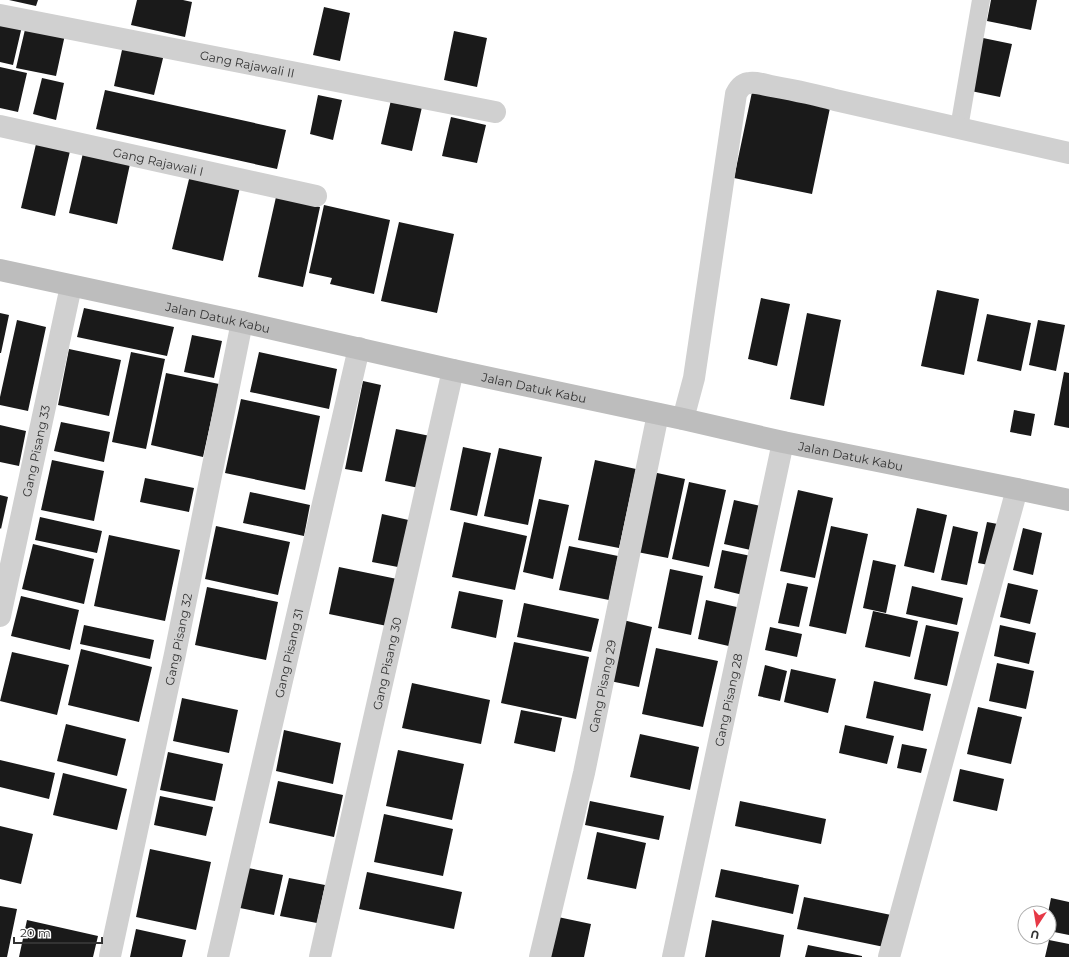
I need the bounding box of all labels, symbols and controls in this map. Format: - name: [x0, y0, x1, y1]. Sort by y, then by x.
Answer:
- street label: Gang Rajawali II: [199, 47, 296, 80]
- street label: Gang Rajawali I: [111, 144, 205, 178]
- street label: Jalan Datuk Kabu: [163, 298, 272, 336]
- street label: Jalan Datuk Kabu: [480, 369, 588, 406]
- street label: Gang Pisang 33: [18, 403, 53, 498]
- street label: Jalan Datuk Kabu: [796, 438, 905, 474]
- street label: Gang Pisang 32: [161, 592, 195, 687]
- street label: Gang Pisang 31: [271, 607, 306, 699]
- street label: Gang Pisang 30: [369, 615, 404, 711]
- street label: Gang Pisang 29: [585, 638, 619, 734]
- street label: Gang Pisang 28: [711, 652, 745, 748]
- north arrow: [1017, 905, 1057, 945]
- scale bar: [14, 919, 102, 945]
- text: 20 m: [20, 925, 51, 940]
- text: U: [1029, 927, 1041, 943]

